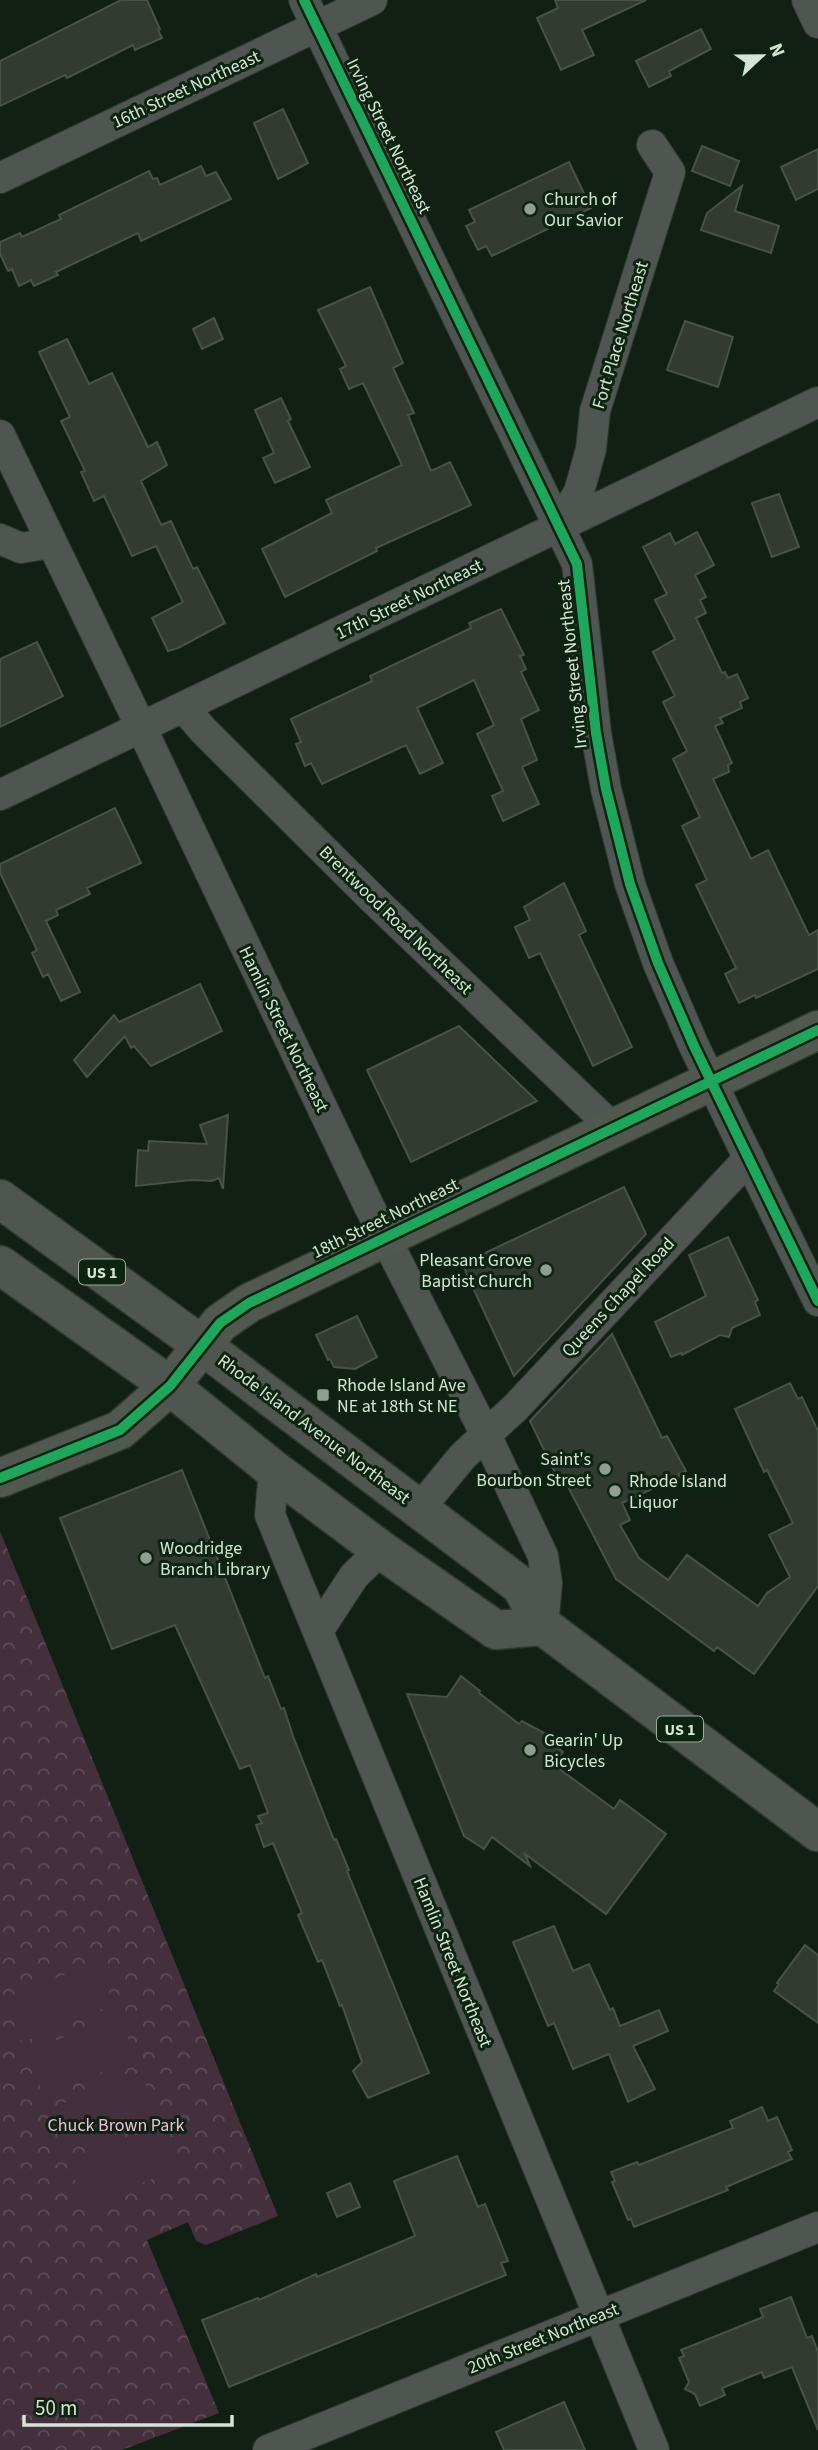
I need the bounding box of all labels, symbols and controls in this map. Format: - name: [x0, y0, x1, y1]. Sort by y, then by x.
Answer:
- north arrow: [727, 21, 797, 91]
- text: N: [761, 39, 791, 61]
- street label: 16th Street Northeast: [108, 44, 264, 135]
- street label: Irving Street Northeast: [340, 54, 437, 218]
- place label: Church of Our Savior: [544, 187, 624, 233]
- marker: Church of Our Savior: [522, 201, 538, 217]
- street label: Fort Place Northeast: [586, 258, 655, 412]
- street label: 17th Street Northeast: [332, 553, 487, 646]
- street label: Irving Street Northeast: [551, 578, 594, 750]
- street label: Brentwood Road Northeast: [314, 840, 478, 1000]
- street label: Hamlin Street Northeast: [233, 942, 335, 1116]
- street label: 18th Street Northeast: [308, 1172, 463, 1265]
- street label: Queens Chapel Road: [556, 1232, 681, 1363]
- place label: Pleasant Grove Baptist Church: [419, 1248, 532, 1294]
- road number: US 1: [79, 1260, 125, 1284]
- marker: Pleasant Grove Baptist Church: [538, 1262, 554, 1278]
- street label: Rhode Island Avenue Northeast: [212, 1349, 415, 1510]
- place label: Rhode Island Ave NE at 18th St NE: [337, 1373, 466, 1419]
- marker: Rhode Island Ave NE at 18th St NE: [315, 1387, 331, 1403]
- place label: Saint's Bourbon Street: [476, 1447, 591, 1493]
- marker: Saint's Bourbon Street: [597, 1461, 613, 1477]
- place label: Rhode Island Liquor: [629, 1469, 727, 1515]
- marker: Rhode Island Liquor: [607, 1483, 623, 1499]
- place label: Woodridge Branch Library: [160, 1536, 271, 1582]
- marker: Woodridge Branch Library: [138, 1550, 154, 1566]
- road number: US 1: [657, 1716, 703, 1742]
- place label: Gearin' Up Bicycles: [544, 1728, 623, 1774]
- marker: Gearin' Up Bicycles: [522, 1742, 538, 1758]
- street label: Hamlin Street Northeast: [407, 1873, 498, 2051]
- park label: Chuck Brown Park: [48, 2113, 185, 2138]
- street label: 20th Street Northeast: [464, 2297, 622, 2380]
- scale bar: [24, 2384, 233, 2428]
- text: 50 m: [35, 2393, 77, 2423]

